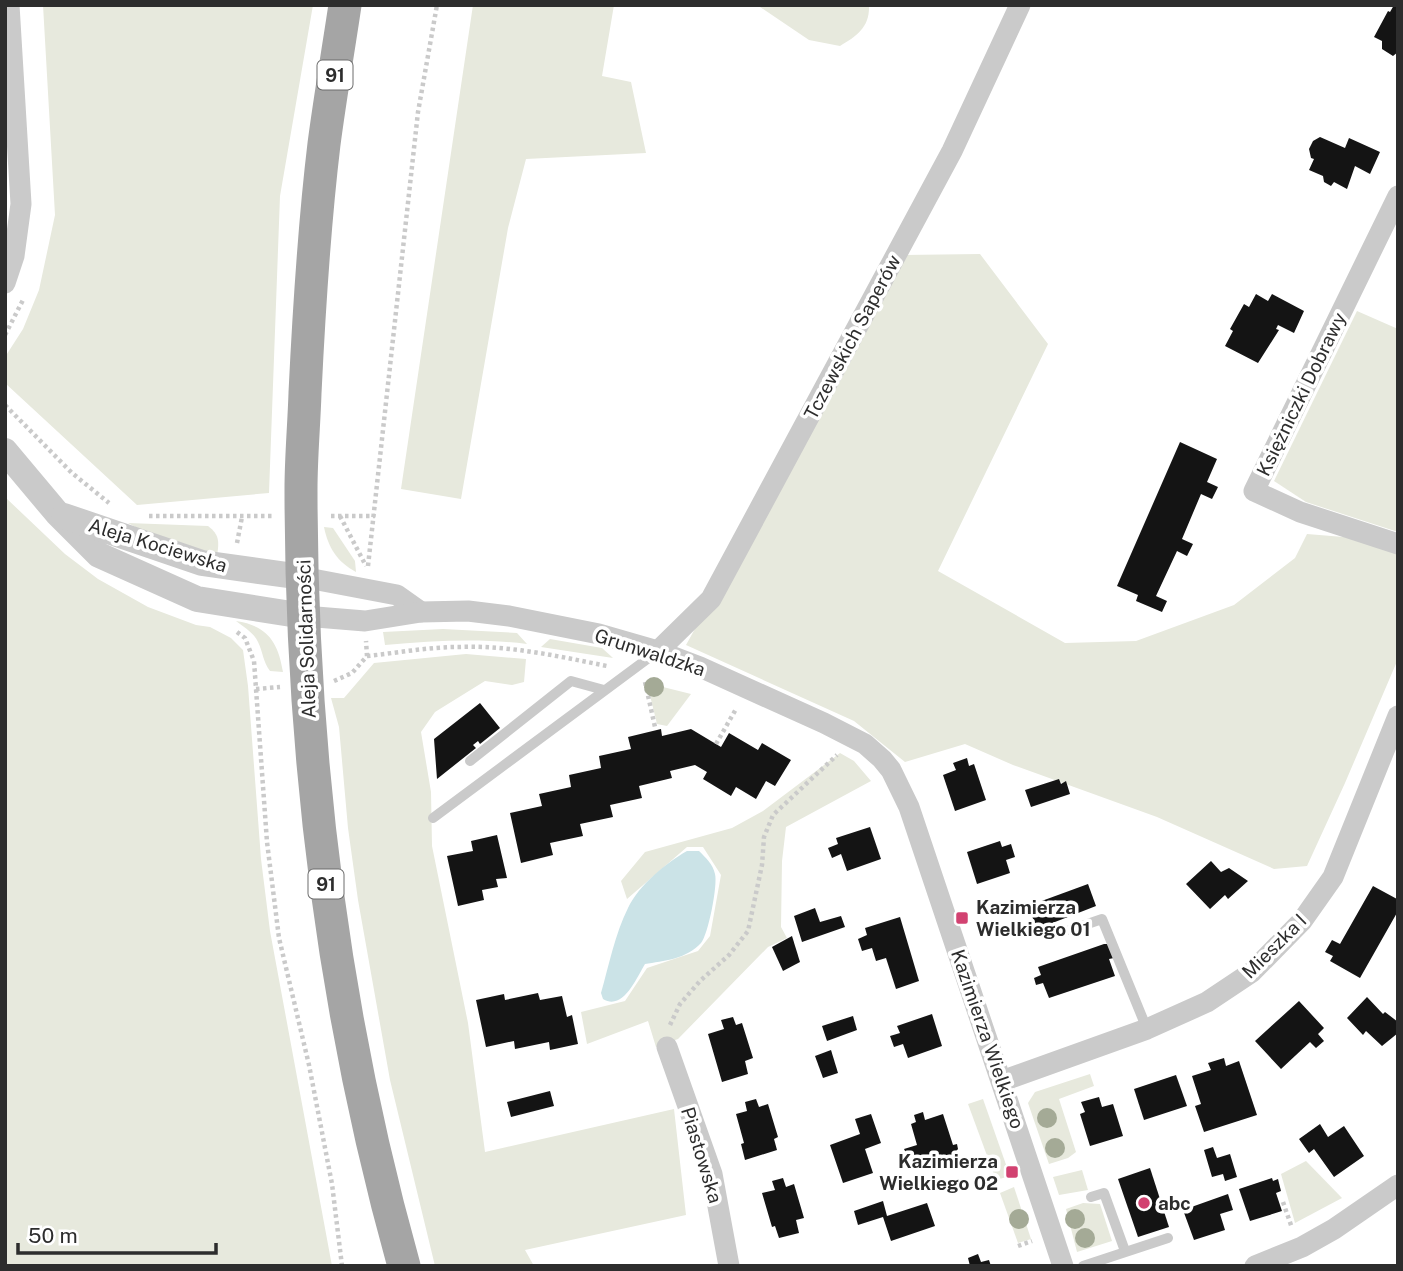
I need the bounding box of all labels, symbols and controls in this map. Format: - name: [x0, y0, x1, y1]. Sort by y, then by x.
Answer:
- road number: 91: [318, 60, 352, 90]
- street label: Tczewskich Saperów: [799, 251, 905, 423]
- street label: Księżniczki Dobrawy: [1252, 309, 1350, 479]
- street label: Aleja Kociewska: [86, 514, 230, 576]
- street label: Aleja Solidarności: [292, 559, 320, 719]
- street label: Grunwaldzka: [592, 624, 708, 680]
- road number: 91: [308, 870, 344, 898]
- place label: Kazimierza Wielkiego 01: [976, 896, 1091, 940]
- street label: Mieszka I: [1237, 909, 1311, 983]
- marker: Kazimierza Wielkiego 01: [954, 910, 970, 926]
- street label: Kazimierza Wielkiego: [947, 946, 1029, 1132]
- street label: Piastowska: [677, 1104, 727, 1206]
- place label: Kazimierza Wielkiego 02: [879, 1150, 998, 1194]
- marker: Kazimierza Wielkiego 02: [1004, 1164, 1020, 1180]
- place label: abc: [1158, 1192, 1191, 1214]
- marker: abc: [1136, 1195, 1152, 1211]
- scale bar: [18, 1212, 215, 1256]
- text: 50 m: [28, 1223, 78, 1248]

